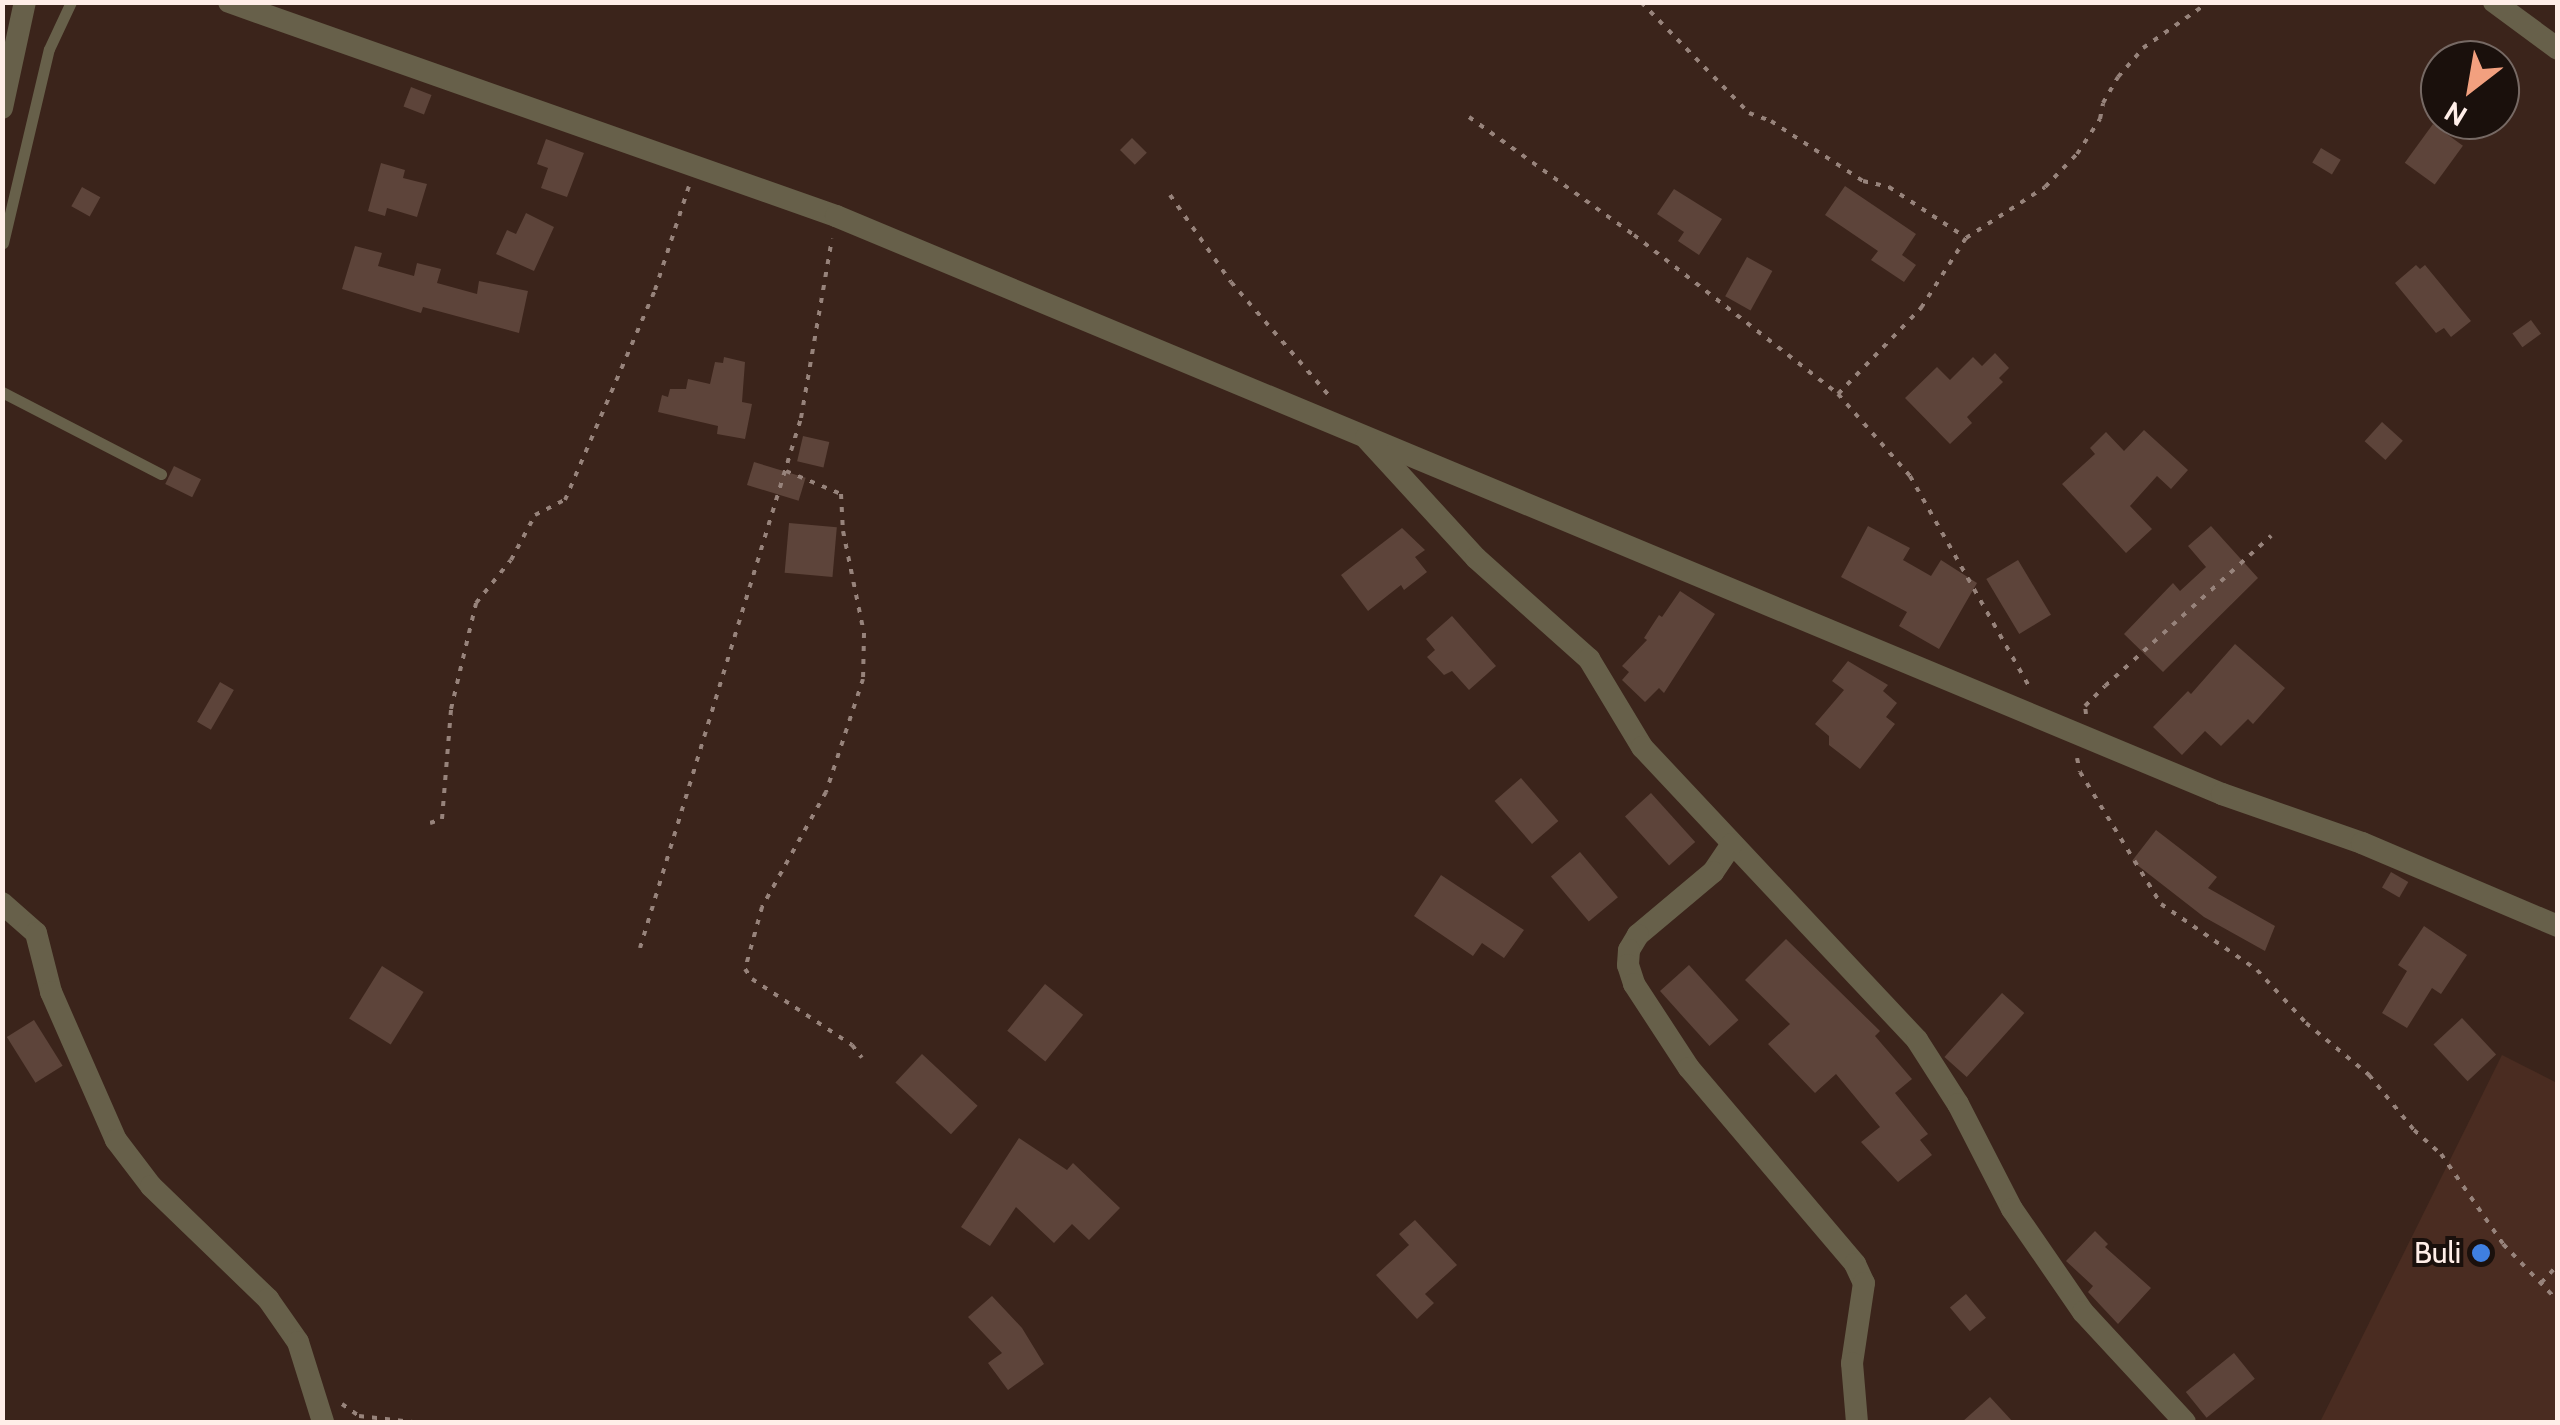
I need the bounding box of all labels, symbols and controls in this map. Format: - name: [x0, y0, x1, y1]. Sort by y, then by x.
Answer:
- north arrow: [2420, 40, 2520, 140]
- text: N: [2438, 94, 2473, 134]
- place label: Buli: [2414, 1235, 2461, 1271]
- marker: Buli: [2470, 1242, 2492, 1264]

